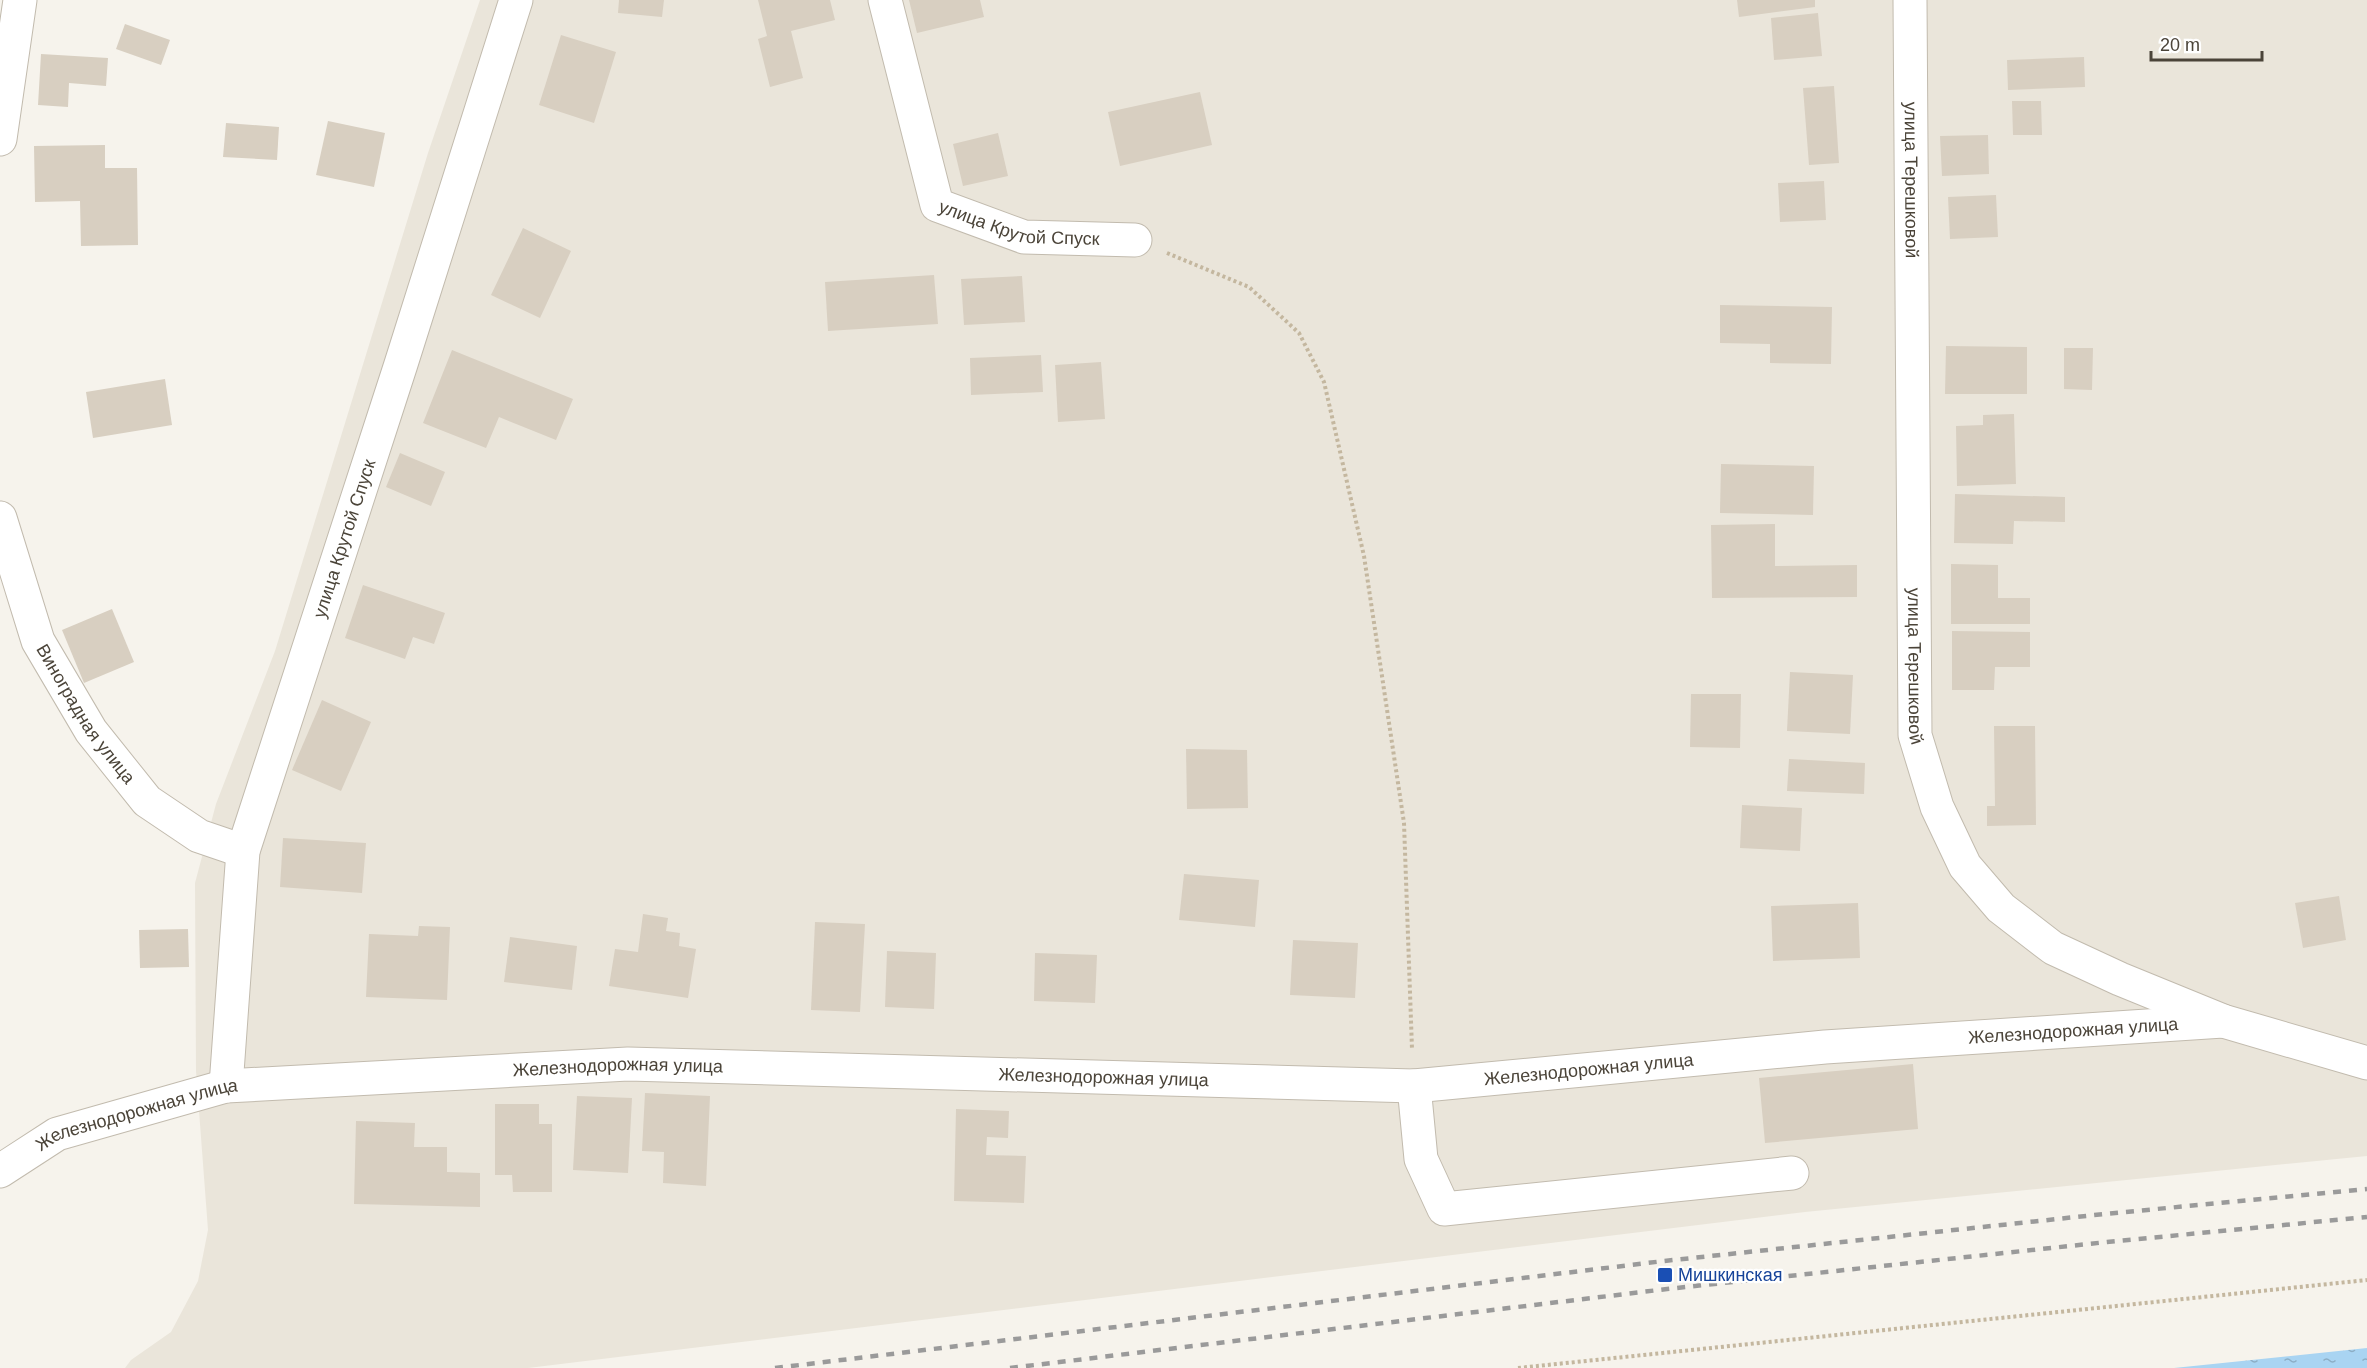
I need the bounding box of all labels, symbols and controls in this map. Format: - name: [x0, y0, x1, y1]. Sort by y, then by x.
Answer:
- scale bar: [2151, 24, 2262, 62]
- text: 20 m: [2160, 35, 2200, 55]
- street label: улица Терешковой: [1901, 102, 1922, 258]
- street label: улица Крутой Спуск: [936, 197, 1100, 249]
- street label: улица Крутой Спуск: [309, 457, 379, 620]
- street label: улица Терешковой: [1904, 588, 1927, 747]
- street label: Виноградная улица: [32, 641, 140, 788]
- street label: Железнодорожная улица: [1967, 1014, 2180, 1048]
- street label: Железнодорожная улица: [1483, 1049, 1695, 1089]
- street label: Железнодорожная улица: [512, 1054, 724, 1080]
- street label: Железнодорожная улица: [998, 1064, 1210, 1090]
- street label: Железнодорожная улица: [32, 1075, 239, 1155]
- place label: Мишкинская: [1678, 1265, 1782, 1285]
- marker: Мишкинская: [1656, 1266, 1674, 1284]

